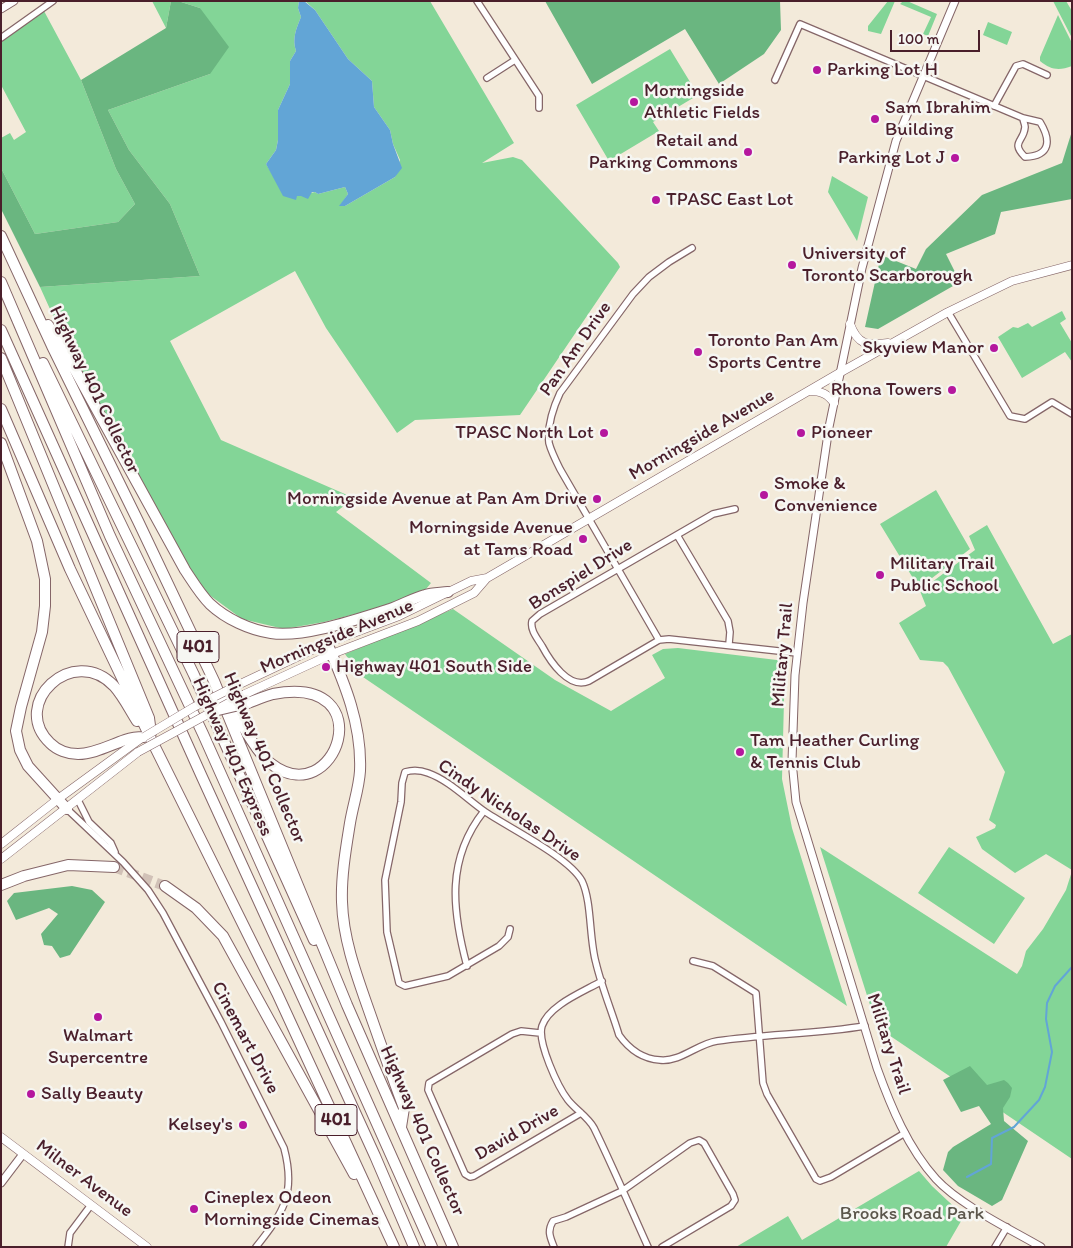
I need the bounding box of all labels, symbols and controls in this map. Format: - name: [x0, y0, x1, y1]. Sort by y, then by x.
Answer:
- scale bar: [893, 20, 983, 52]
- text: 100 m: [898, 30, 939, 48]
- place label: Parking Lot H: [827, 59, 938, 81]
- marker: Parking Lot H: [811, 64, 823, 76]
- place label: Morningside Athletic Fields: [644, 80, 760, 124]
- marker: Morningside Athletic Fields: [628, 96, 640, 108]
- place label: Sam Ibrahim Building: [885, 97, 991, 141]
- marker: Sam Ibrahim Building: [869, 113, 881, 125]
- place label: Retail and Parking Commons: [589, 130, 738, 174]
- marker: Retail and Parking Commons: [742, 146, 754, 158]
- place label: Parking Lot J: [838, 147, 945, 169]
- marker: Parking Lot J: [949, 152, 961, 164]
- place label: TPASC East Lot: [666, 189, 793, 211]
- marker: TPASC East Lot: [650, 194, 662, 206]
- place label: University of Toronto Scarborough: [802, 243, 973, 287]
- marker: University of Toronto Scarborough: [786, 259, 798, 271]
- street label: Pan Am Drive: [535, 297, 617, 401]
- street label: Highway 401 Collector: [43, 302, 145, 478]
- place label: Toronto Pan Am Sports Centre: [708, 330, 838, 374]
- place label: Skyview Manor: [862, 337, 984, 359]
- marker: Skyview Manor: [988, 342, 1000, 354]
- marker: Toronto Pan Am Sports Centre: [692, 346, 704, 358]
- place label: Rhona Towers: [831, 379, 942, 401]
- street label: Morningside Avenue: [625, 384, 779, 486]
- marker: Rhona Towers: [946, 384, 958, 396]
- place label: TPASC North Lot: [455, 422, 594, 444]
- place label: Pioneer: [811, 422, 872, 444]
- marker: TPASC North Lot: [598, 427, 610, 439]
- marker: Pioneer: [795, 427, 807, 439]
- place label: Smoke & Convenience: [774, 473, 878, 517]
- place label: Morningside Avenue at Pan Am Drive: [287, 488, 587, 510]
- marker: Smoke & Convenience: [758, 489, 770, 501]
- marker: Morningside Avenue at Pan Am Drive: [591, 493, 603, 505]
- place label: Morningside Avenue at Tams Road: [409, 517, 573, 561]
- marker: Morningside Avenue at Tams Road: [577, 533, 589, 545]
- street label: Bonspiel Drive: [525, 534, 637, 616]
- place label: Military Trail Public School: [890, 553, 999, 597]
- marker: Military Trail Public School: [874, 569, 886, 581]
- street label: Morningside Avenue: [257, 594, 417, 680]
- street label: Military Trail: [767, 602, 799, 708]
- road number: 401: [177, 632, 219, 662]
- place label: Highway 401 South Side: [336, 656, 532, 678]
- marker: Highway 401 South Side: [320, 661, 332, 673]
- street label: Highway 401 Collector: [218, 669, 310, 847]
- street label: Highway 401 Express: [187, 674, 277, 840]
- place label: Tam Heather Curling & Tennis Club: [750, 730, 919, 774]
- marker: Tam Heather Curling & Tennis Club: [734, 746, 746, 758]
- street label: Cindy Nicholas Drive: [433, 755, 585, 867]
- street label: Cinemart Drive: [206, 978, 284, 1098]
- street label: Military Trail: [861, 991, 915, 1097]
- marker: Walmart Supercentre: [92, 1011, 104, 1023]
- place label: Walmart Supercentre: [48, 1025, 148, 1069]
- street label: Highway 401 Collector: [374, 1042, 470, 1220]
- place label: Sally Beauty: [41, 1083, 143, 1105]
- marker: Sally Beauty: [25, 1088, 37, 1100]
- street label: David Drive: [471, 1100, 563, 1166]
- road number: 401: [315, 1104, 357, 1136]
- place label: Kelsey's: [168, 1114, 233, 1136]
- marker: Kelsey's: [237, 1119, 249, 1131]
- street label: Milner Avenue: [31, 1135, 137, 1223]
- place label: Cineplex Odeon Morningside Cinemas: [204, 1187, 379, 1231]
- marker: Cineplex Odeon Morningside Cinemas: [188, 1203, 200, 1215]
- park label: Brooks Road Park: [840, 1203, 984, 1225]

